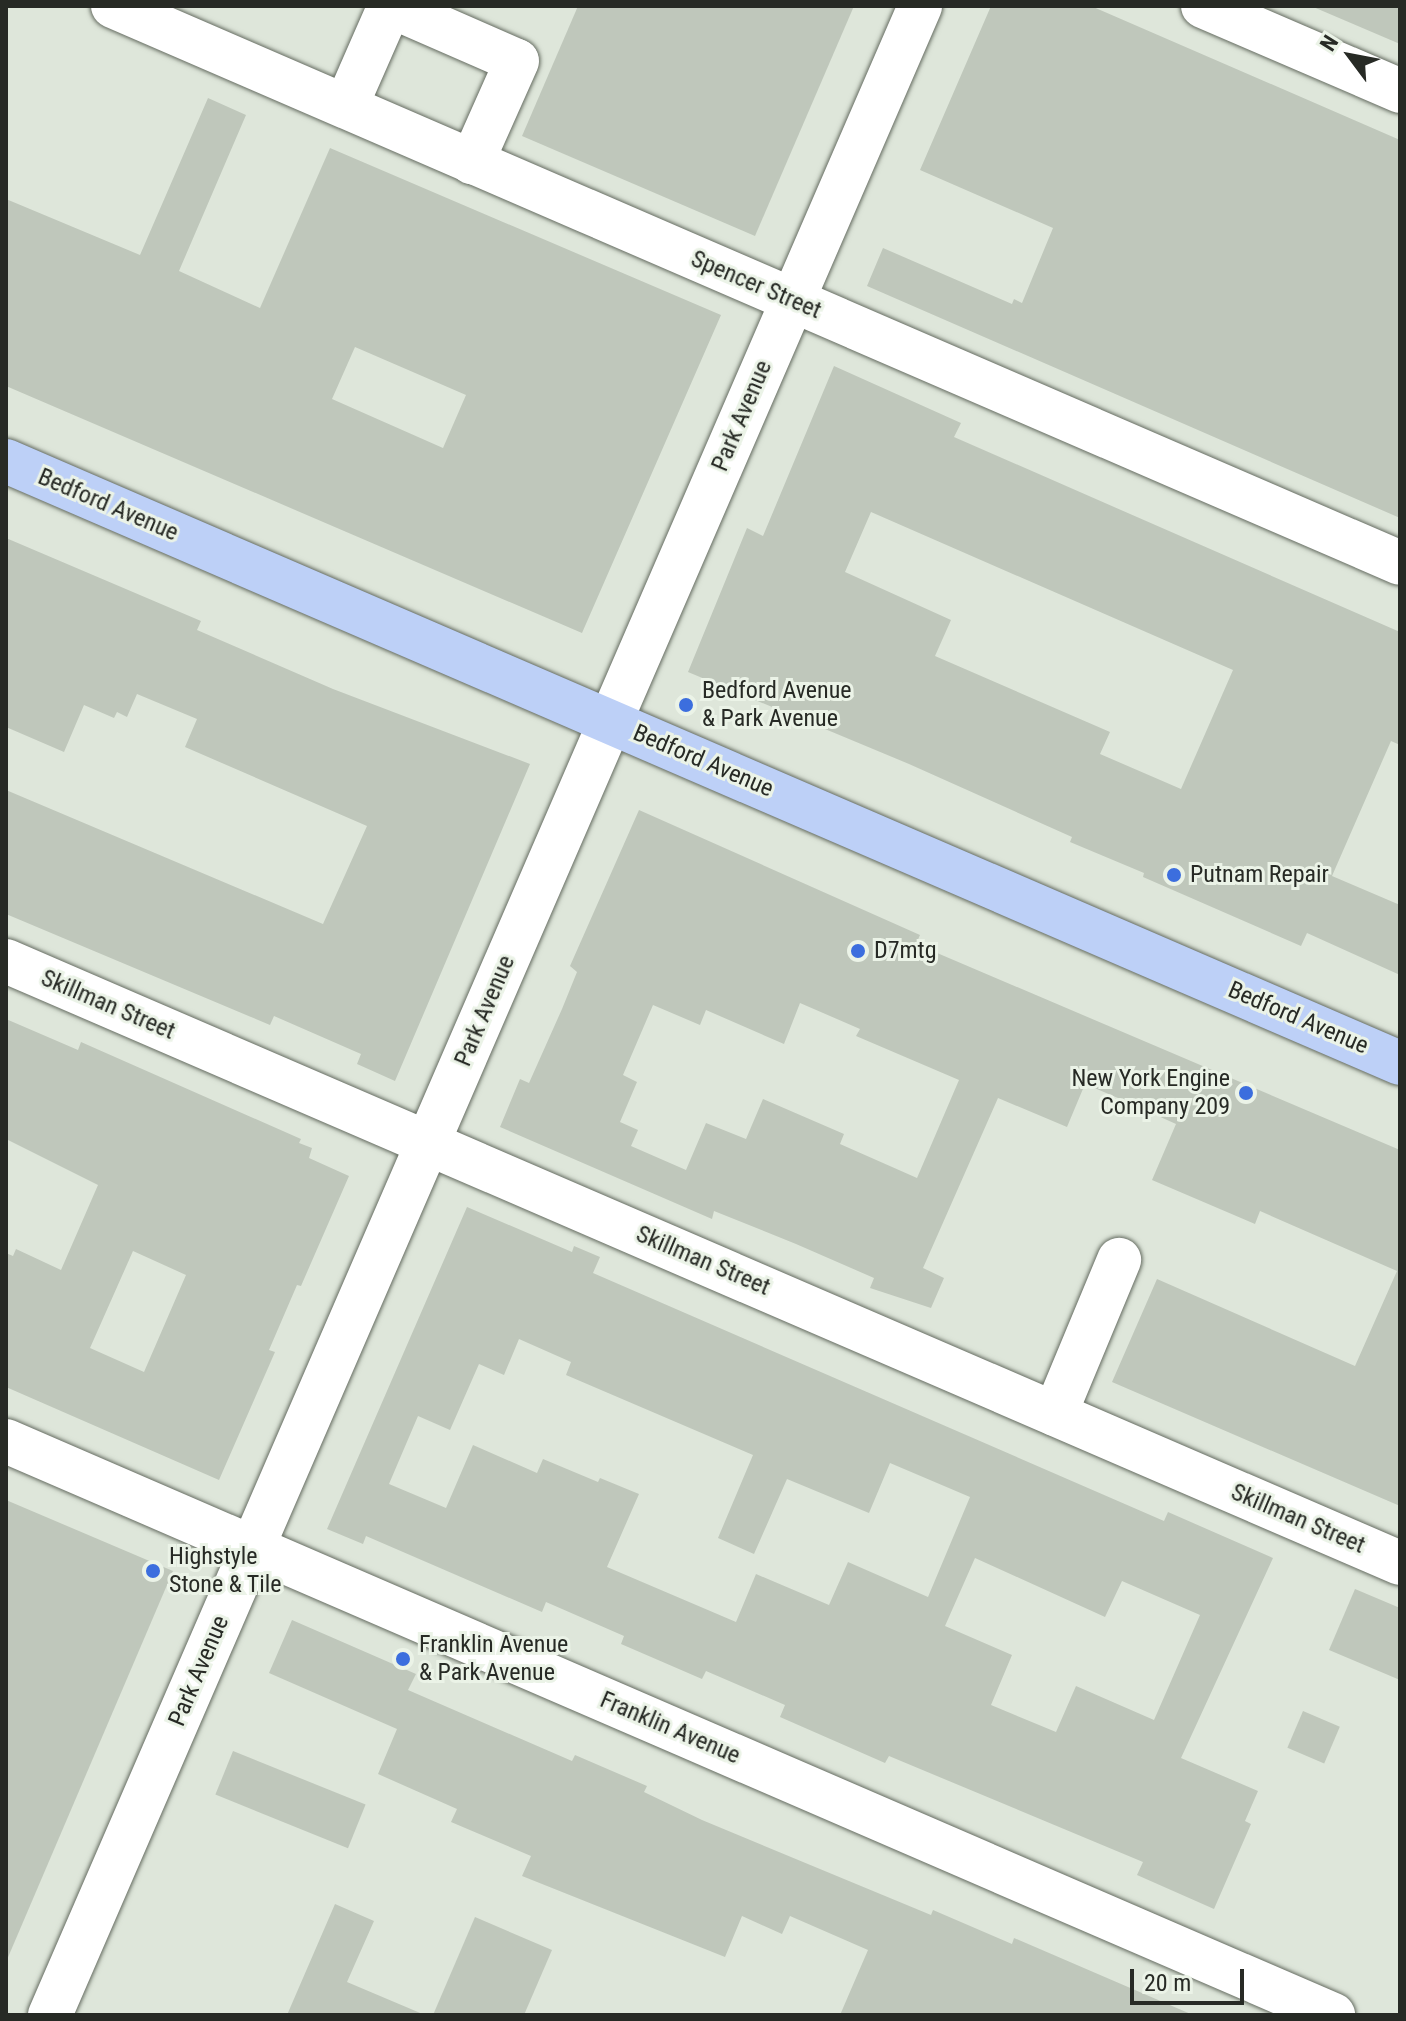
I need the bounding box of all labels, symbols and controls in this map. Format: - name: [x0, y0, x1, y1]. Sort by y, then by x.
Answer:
- north arrow: [1310, 16, 1390, 96]
- text: N: [1315, 31, 1343, 55]
- street label: Spencer Street: [687, 245, 825, 325]
- street label: Park Avenue: [706, 356, 778, 476]
- street label: Bedford Avenue: [34, 463, 182, 547]
- place label: Bedford Avenue & Park Avenue: [702, 677, 851, 733]
- marker: Bedford Avenue & Park Avenue: [677, 696, 695, 714]
- street label: Bedford Avenue: [629, 719, 777, 803]
- place label: Putnam Repair: [1190, 861, 1329, 889]
- marker: Putnam Repair: [1165, 866, 1183, 884]
- place label: D7mtg: [874, 937, 937, 965]
- marker: D7mtg: [849, 942, 867, 960]
- street label: Park Avenue: [449, 951, 521, 1071]
- street label: Skillman Street: [37, 964, 179, 1046]
- street label: Bedford Avenue: [1224, 976, 1372, 1060]
- place label: New York Engine Company 209: [1071, 1065, 1230, 1121]
- marker: New York Engine Company 209: [1237, 1084, 1255, 1102]
- street label: Skillman Street: [632, 1220, 774, 1302]
- street label: Skillman Street: [1227, 1478, 1369, 1560]
- place label: Highstyle Stone & Tile: [169, 1543, 282, 1599]
- marker: Highstyle Stone & Tile: [144, 1562, 162, 1580]
- street label: Park Avenue: [163, 1611, 235, 1731]
- place label: Franklin Avenue & Park Avenue: [419, 1631, 568, 1687]
- marker: Franklin Avenue & Park Avenue: [394, 1650, 412, 1668]
- street label: Franklin Avenue: [596, 1686, 744, 1770]
- scale bar: [1134, 1953, 1248, 2003]
- text: 20 m: [1144, 1969, 1191, 1997]

